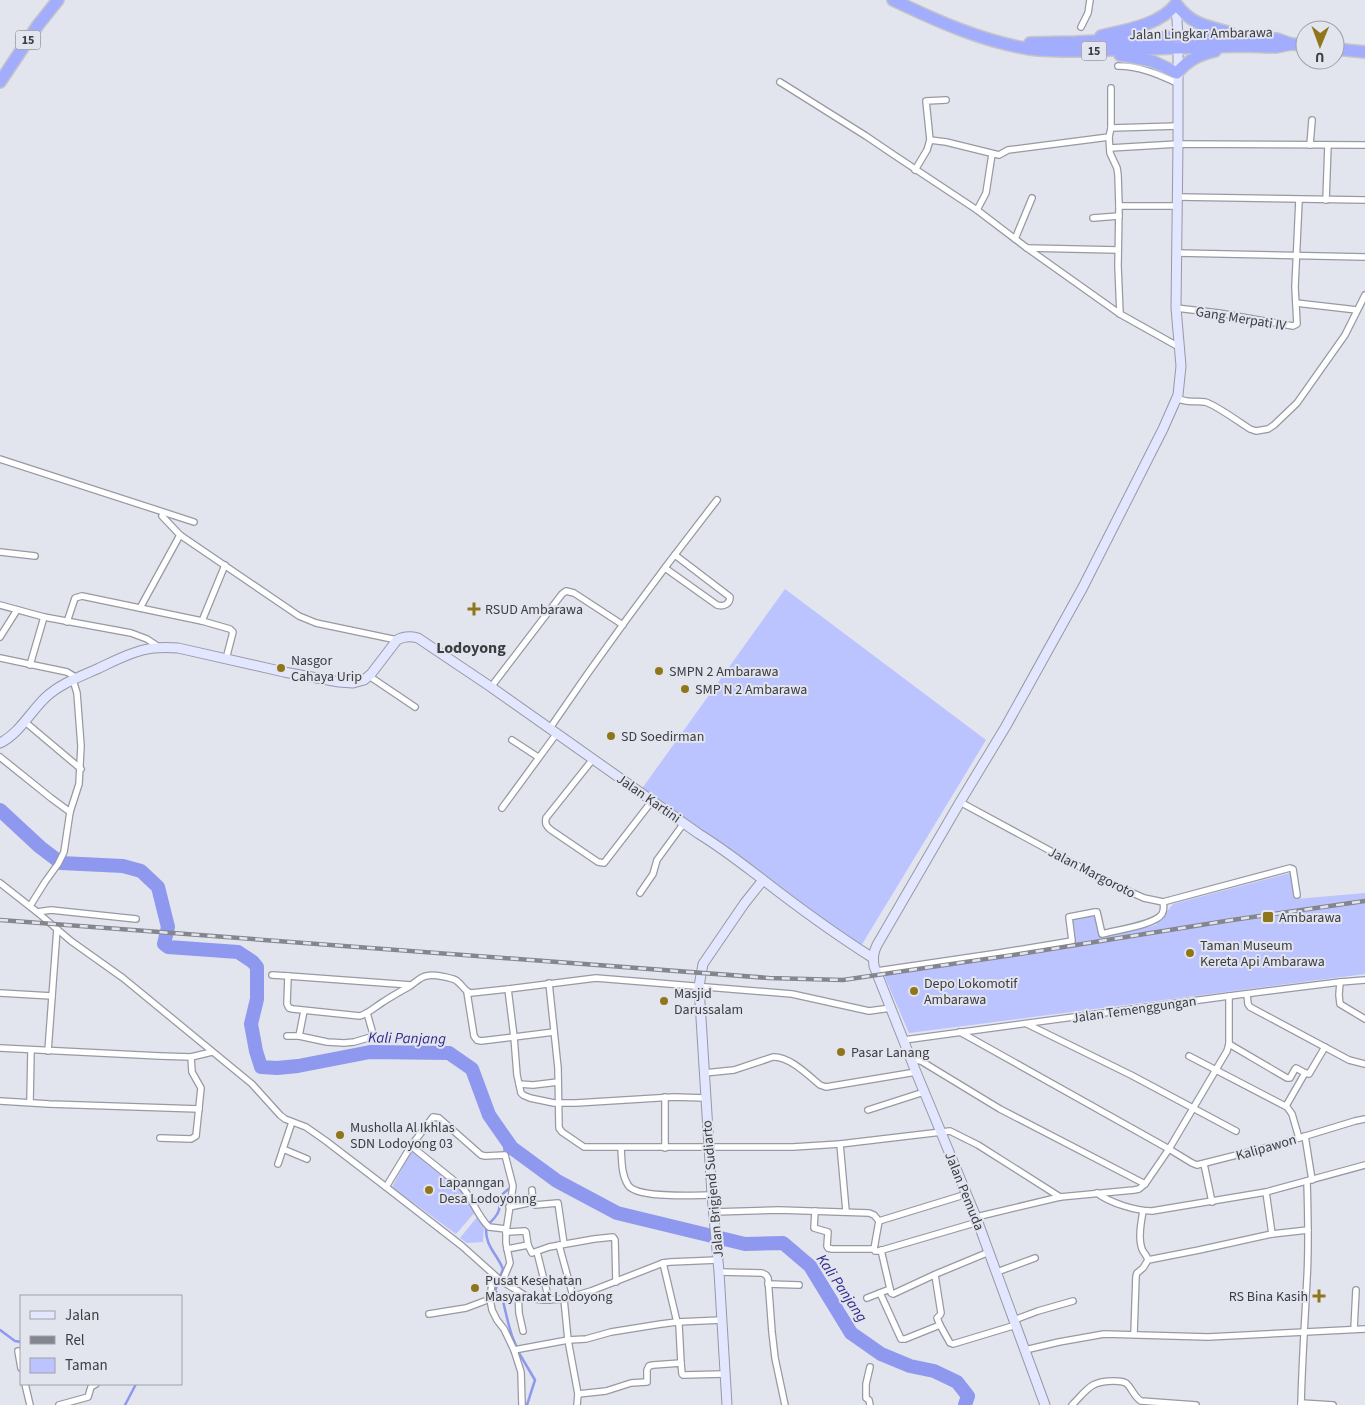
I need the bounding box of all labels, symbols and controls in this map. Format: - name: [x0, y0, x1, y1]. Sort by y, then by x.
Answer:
- north arrow: [1295, 20, 1345, 70]
- street label: Jalan Lingkar Ambarawa: [1129, 23, 1273, 45]
- road number: 15: [15, 30, 40, 50]
- road number: 15: [1082, 41, 1106, 60]
- text: U: [1315, 47, 1325, 67]
- street label: Gang Merpati IV: [1194, 302, 1288, 336]
- place label: RSUD Ambarawa: [485, 600, 583, 620]
- marker: RSUD Ambarawa: [467, 602, 481, 616]
- district label: Lodoyong: [436, 637, 506, 659]
- place label: Nasgor Cahaya Urip: [291, 651, 362, 687]
- marker: Nasgor Cahaya Urip: [275, 662, 287, 674]
- place label: SMPN 2 Ambarawa: [669, 662, 779, 682]
- marker: SMPN 2 Ambarawa: [653, 665, 665, 677]
- place label: SMP N 2 Ambarawa: [695, 680, 807, 700]
- marker: SMP N 2 Ambarawa: [679, 683, 691, 695]
- place label: SD Soedirman: [621, 727, 704, 747]
- marker: SD Soedirman: [605, 730, 617, 742]
- street label: Jalan Kartini: [612, 769, 685, 828]
- street label: Jalan Margoroto: [1044, 842, 1139, 903]
- place label: Ambarawa: [1279, 908, 1341, 928]
- marker: Ambarawa: [1261, 910, 1275, 924]
- place label: Taman Museum Kereta Api Ambarawa: [1200, 936, 1325, 972]
- marker: Taman Museum Kereta Api Ambarawa: [1184, 947, 1196, 959]
- place label: Depo Lokomotif Ambarawa: [924, 974, 1018, 1010]
- place label: Masjid Darussalam: [674, 984, 743, 1020]
- marker: Depo Lokomotif Ambarawa: [908, 985, 920, 997]
- street label: Jalan Temenggungan: [1071, 991, 1198, 1029]
- marker: Masjid Darussalam: [658, 995, 670, 1007]
- water label: Kali Panjang: [368, 1027, 446, 1050]
- place label: Pasar Lanang: [851, 1043, 929, 1063]
- marker: Pasar Lanang: [835, 1046, 847, 1058]
- place label: Musholla Al Ikhlas SDN Lodoyong 03: [350, 1118, 455, 1154]
- street label: Jalan Brigjend Sudiarto: [697, 1119, 729, 1258]
- marker: Musholla Al Ikhlas SDN Lodoyong 03: [334, 1129, 346, 1141]
- street label: Kalipawon: [1234, 1130, 1299, 1166]
- street label: Jalan Pemuda: [939, 1149, 989, 1234]
- place label: Lapanngan Desa Lodoyonng: [439, 1173, 536, 1209]
- marker: Lapanngan Desa Lodoyonng: [423, 1184, 435, 1196]
- water label: Kali Panjang: [811, 1250, 872, 1326]
- place label: Pusat Kesehatan Masyarakat Lodoyong: [485, 1271, 613, 1307]
- marker: Pusat Kesehatan Masyarakat Lodoyong: [469, 1282, 481, 1294]
- place label: RS Bina Kasih: [1229, 1287, 1308, 1307]
- marker: RS Bina Kasih: [1312, 1289, 1326, 1303]
- legend: [20, 1295, 182, 1385]
- text: Jalan: [65, 1305, 99, 1326]
- text: Rel: [65, 1330, 85, 1351]
- text: Taman: [65, 1355, 108, 1376]

